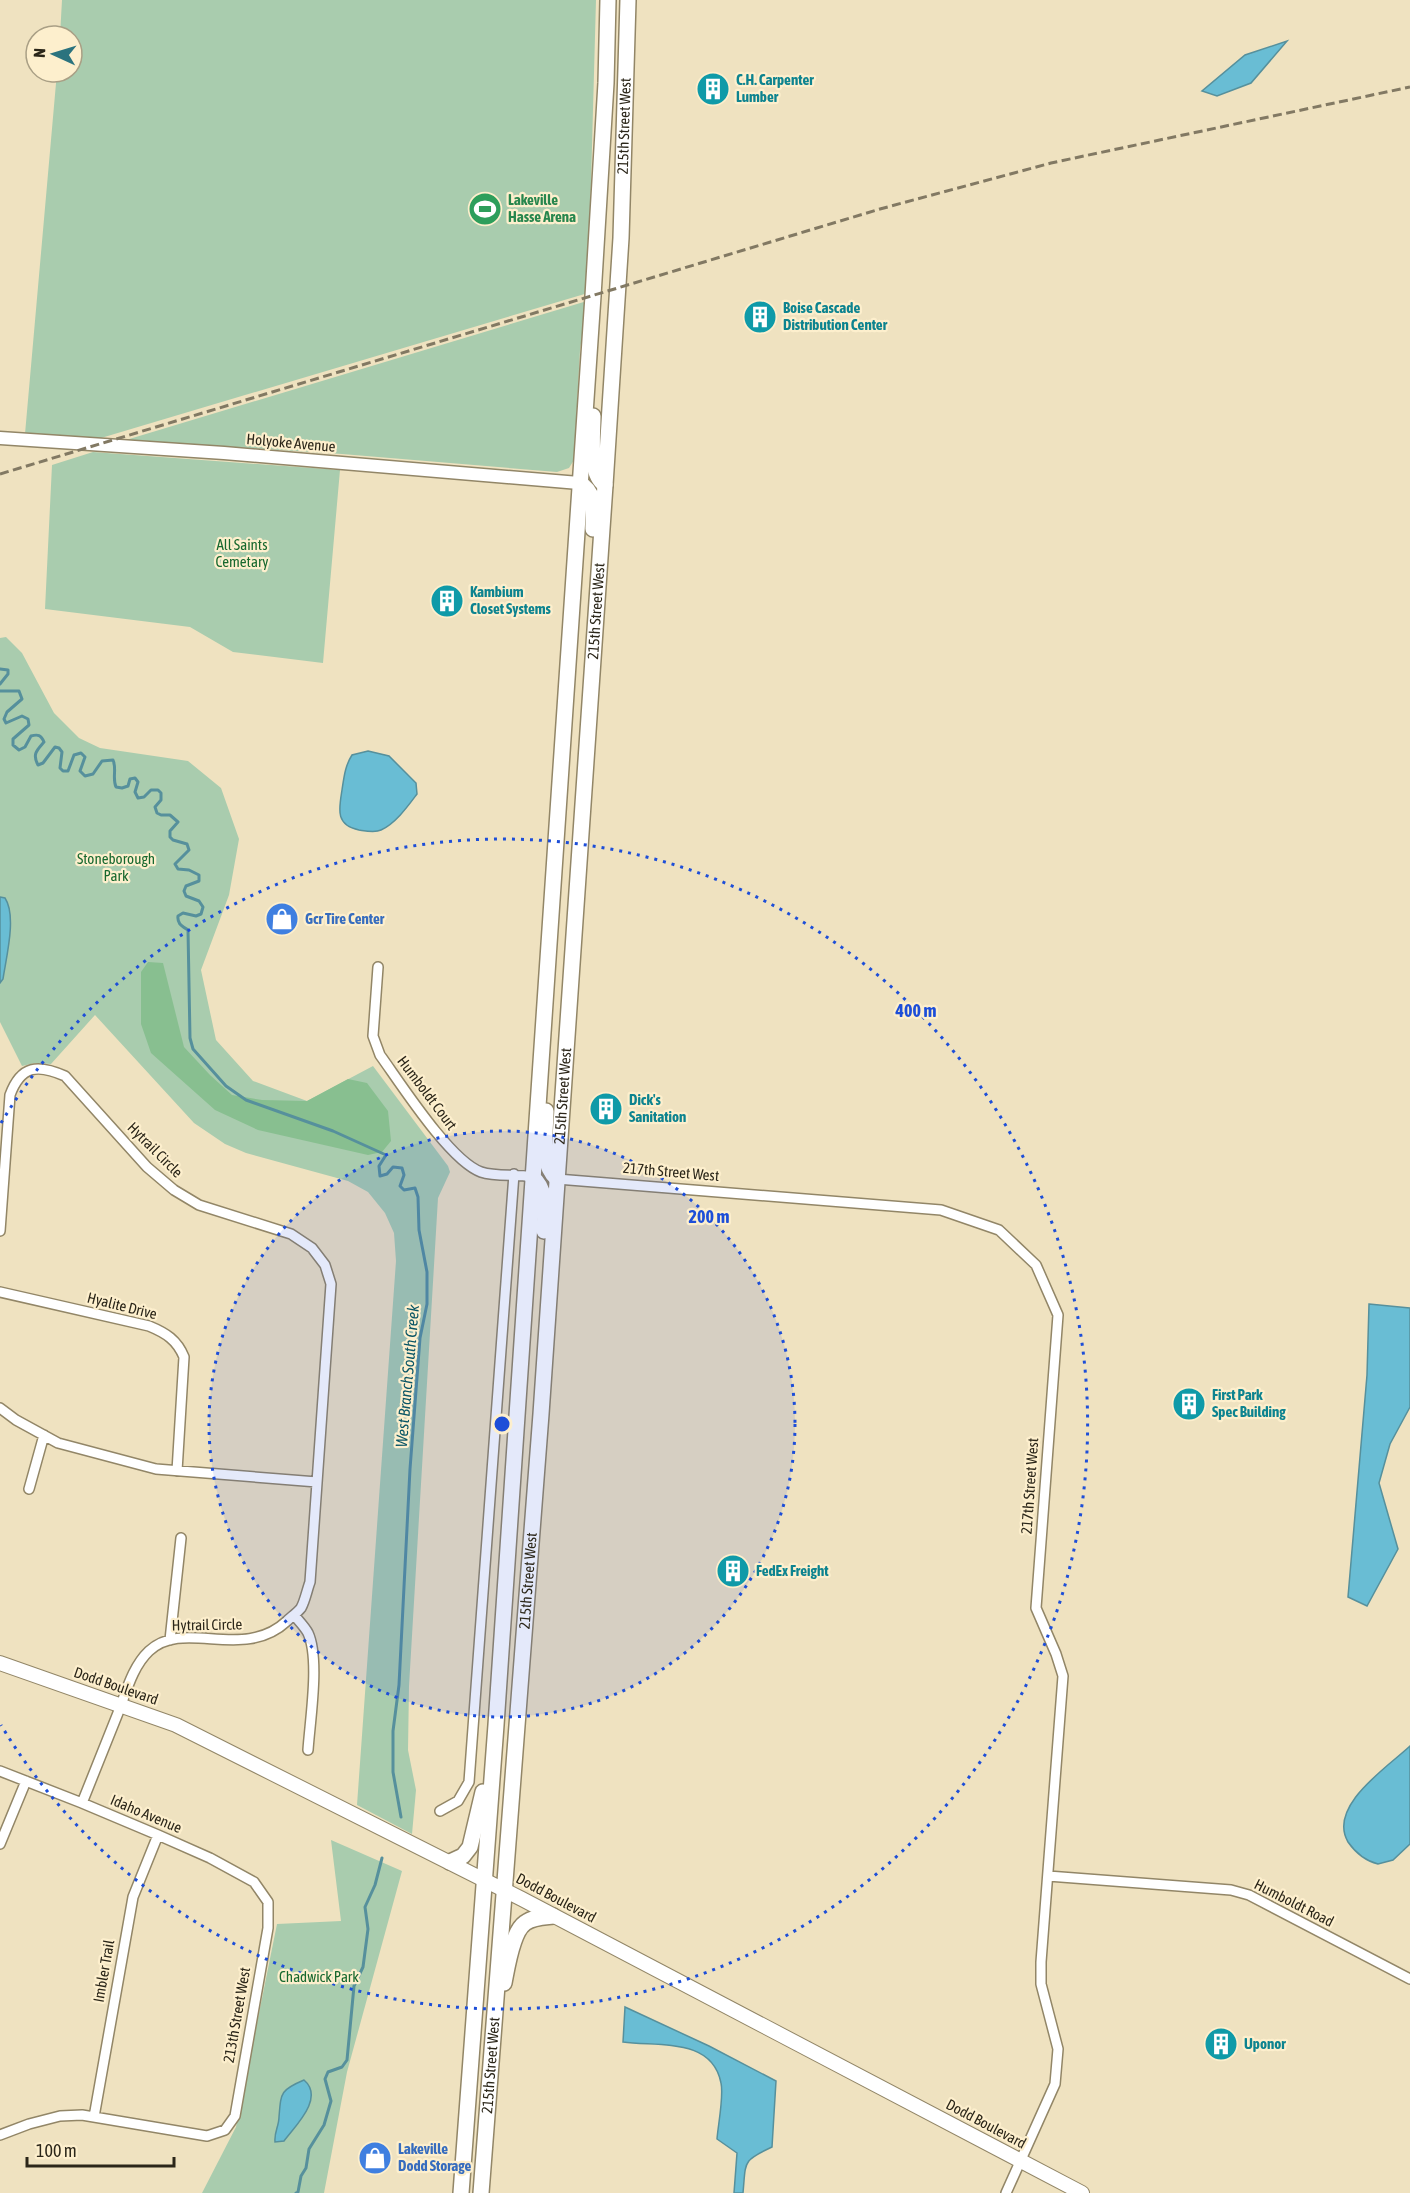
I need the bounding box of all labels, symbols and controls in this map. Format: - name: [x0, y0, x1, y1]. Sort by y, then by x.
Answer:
- north arrow: [24, 24, 84, 84]
- text: N: [30, 48, 48, 58]
- building icon: C.H. Carpenter Lumber: [695, 71, 731, 107]
- place label: C.H. Carpenter Lumber: [736, 71, 814, 105]
- street label: 215th Street West: [614, 77, 634, 175]
- sports icon: Lakeville Hasse Arena: [467, 191, 503, 227]
- place label: Lakeville Hasse Arena: [508, 191, 576, 225]
- building icon: Boise Cascade Distribution Center: [742, 299, 778, 335]
- place label: Boise Cascade Distribution Center: [783, 299, 888, 333]
- street label: Holyoke Avenue: [246, 430, 336, 455]
- park label: All Saints Cemetary: [215, 536, 269, 570]
- street label: 215th Street West: [584, 562, 608, 660]
- building icon: Kambium Closet Systems: [429, 583, 465, 619]
- place label: Kambium Closet Systems: [470, 583, 552, 617]
- park label: Stoneborough Park: [77, 850, 155, 884]
- shop icon: Gcr Tire Center: [264, 901, 300, 937]
- place label: Gcr Tire Center: [305, 910, 385, 927]
- text: 400 m: [895, 1000, 936, 1021]
- street label: 215th Street West: [551, 1047, 574, 1145]
- street label: Humboldt Court: [394, 1052, 461, 1133]
- building icon: Dick's Sanitation: [588, 1091, 624, 1127]
- place label: Dick's Sanitation: [629, 1091, 686, 1125]
- street label: Hytrail Circle: [124, 1119, 186, 1181]
- street label: 217th Street West: [622, 1159, 720, 1184]
- text: 200 m: [689, 1206, 729, 1227]
- street label: Hyalite Drive: [85, 1289, 159, 1322]
- water label: West Branch South Creek: [392, 1303, 422, 1448]
- building icon: First Park Spec Building: [1171, 1386, 1207, 1422]
- place label: First Park Spec Building: [1212, 1386, 1286, 1420]
- centre of rings: [492, 1414, 512, 1434]
- street label: 217th Street West: [1018, 1437, 1041, 1535]
- street label: 215th Street West: [515, 1532, 540, 1630]
- building icon: FedEx Freight: [715, 1553, 751, 1589]
- place label: FedEx Freight: [756, 1562, 829, 1579]
- street label: Hytrail Circle: [172, 1615, 243, 1634]
- street label: Dodd Boulevard: [72, 1663, 161, 1708]
- street label: Idaho Avenue: [108, 1791, 185, 1836]
- street label: Dodd Boulevard: [513, 1869, 599, 1926]
- street label: Humboldt Road: [1252, 1875, 1337, 1930]
- street label: Imbler Trail: [90, 1938, 117, 2003]
- street label: 213th Street West: [220, 1966, 253, 2064]
- park label: Chadwick Park: [279, 1968, 359, 1985]
- street label: 215th Street West: [478, 2016, 503, 2114]
- building icon: Uponor: [1203, 2026, 1239, 2062]
- place label: Uponor: [1244, 2035, 1286, 2052]
- street label: Dodd Boulevard: [943, 2095, 1029, 2152]
- scale bar: [27, 2130, 174, 2168]
- text: 100 m: [36, 2140, 77, 2161]
- shop icon: Lakeville Dodd Storage: [357, 2140, 393, 2176]
- place label: Lakeville Dodd Storage: [398, 2140, 471, 2174]

